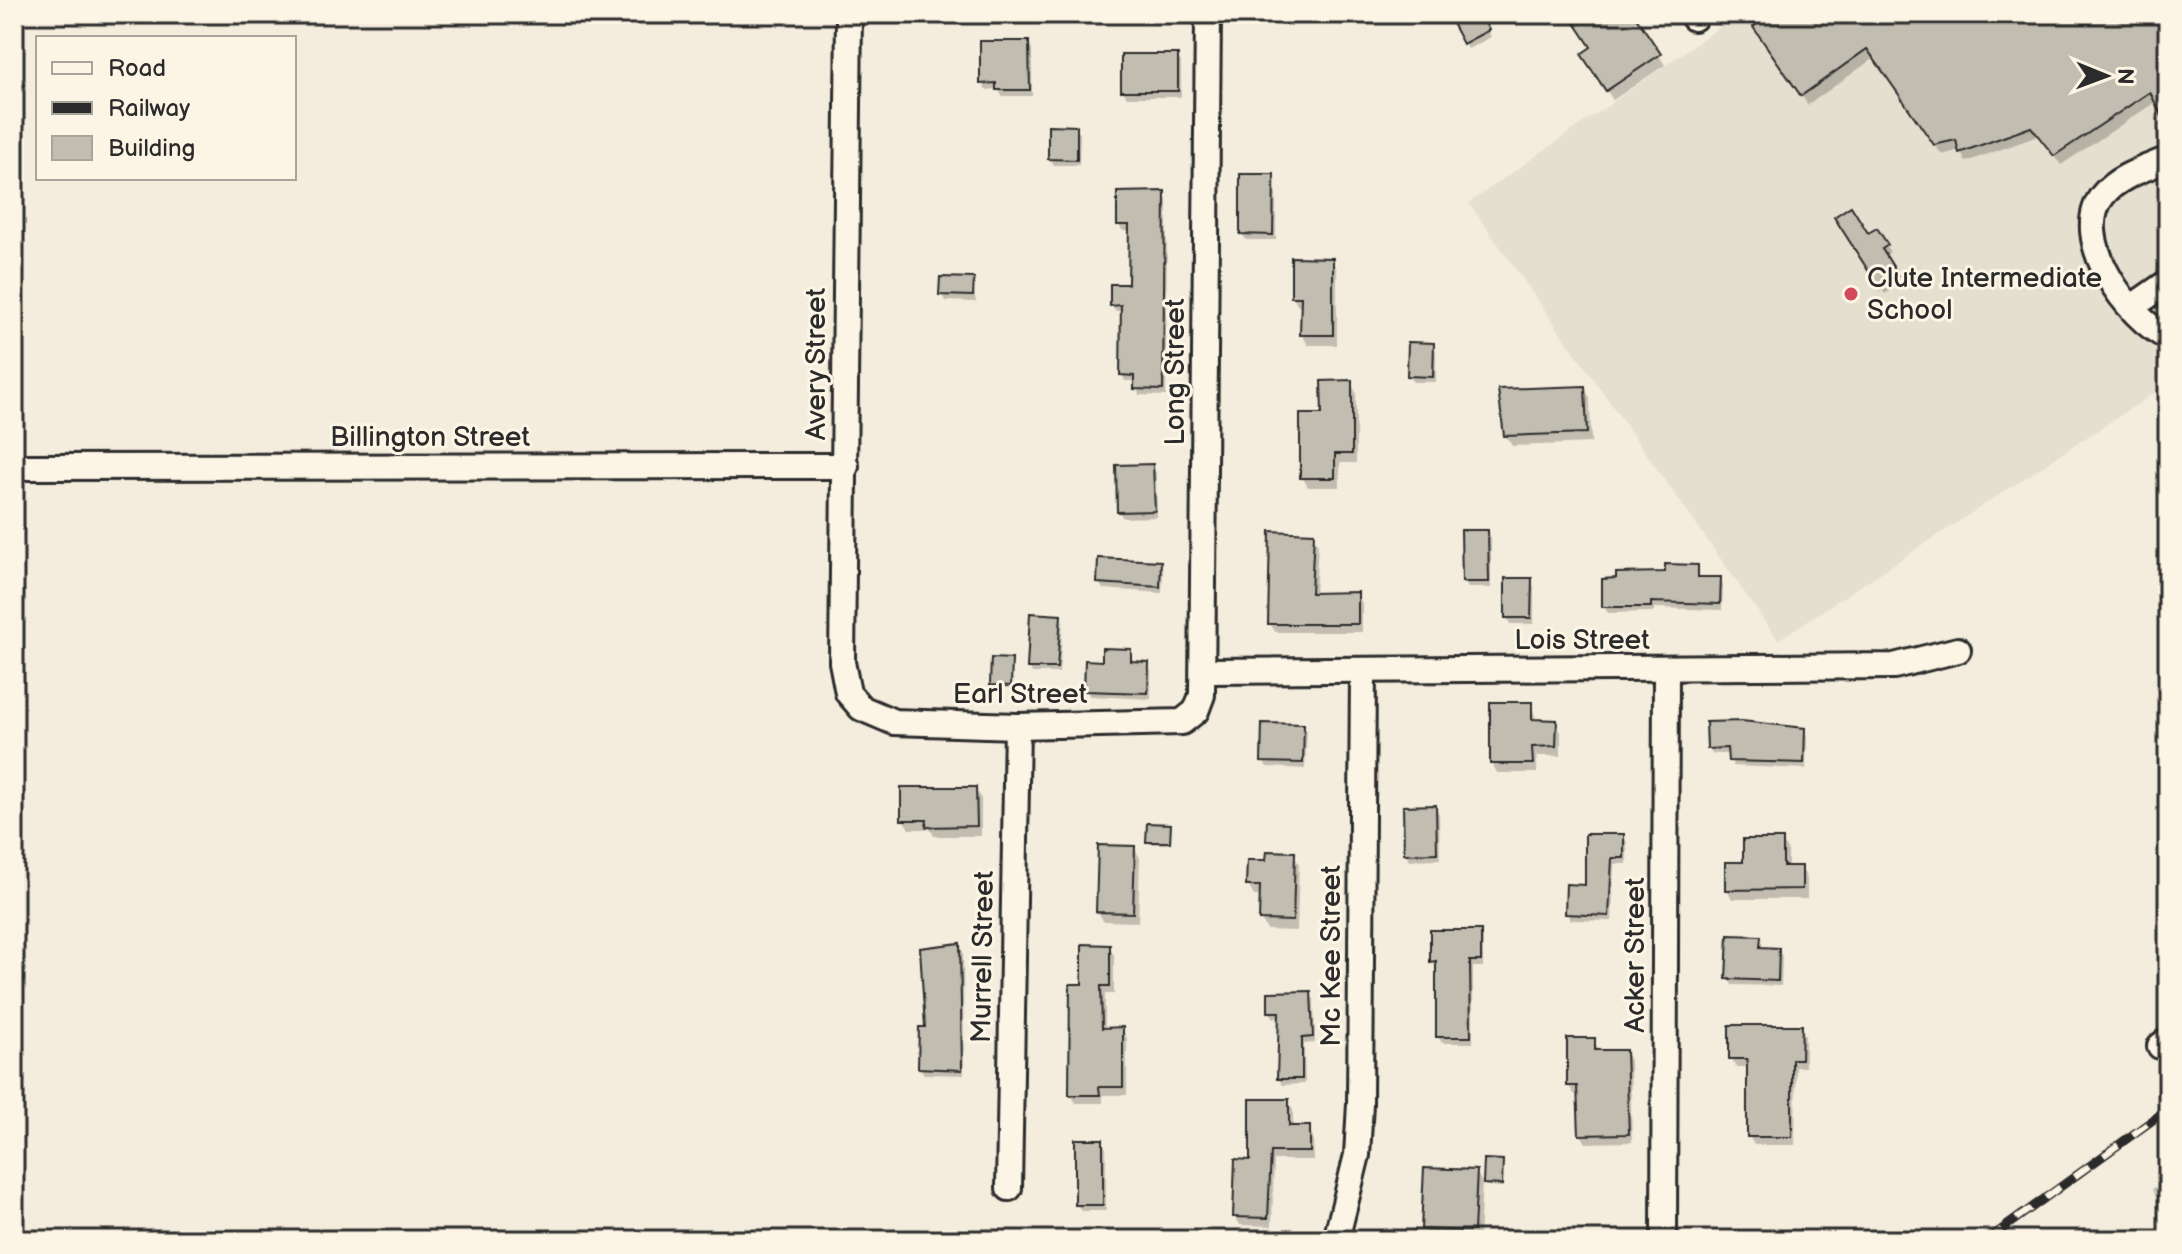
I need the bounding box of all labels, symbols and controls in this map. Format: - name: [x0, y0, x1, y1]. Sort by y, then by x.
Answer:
- legend: [36, 36, 296, 180]
- north arrow: [2066, 36, 2146, 116]
- text: Road: [108, 54, 166, 83]
- text: N: [2111, 68, 2138, 85]
- text: Railway: [108, 94, 190, 123]
- text: Building: [108, 134, 195, 163]
- place label: Clute Intermediate School: [1867, 262, 2102, 327]
- marker: Clute Intermediate School: [1842, 285, 1860, 303]
- street label: Avery Street: [800, 287, 833, 440]
- street label: Long Street: [1159, 298, 1192, 446]
- street label: Billington Street: [330, 421, 530, 454]
- street label: Lois Street: [1514, 624, 1650, 657]
- street label: Earl Street: [953, 678, 1088, 711]
- street label: Mc Kee Street: [1315, 865, 1348, 1047]
- street label: Murrell Street: [965, 870, 1001, 1043]
- street label: Acker Street: [1619, 877, 1652, 1033]

